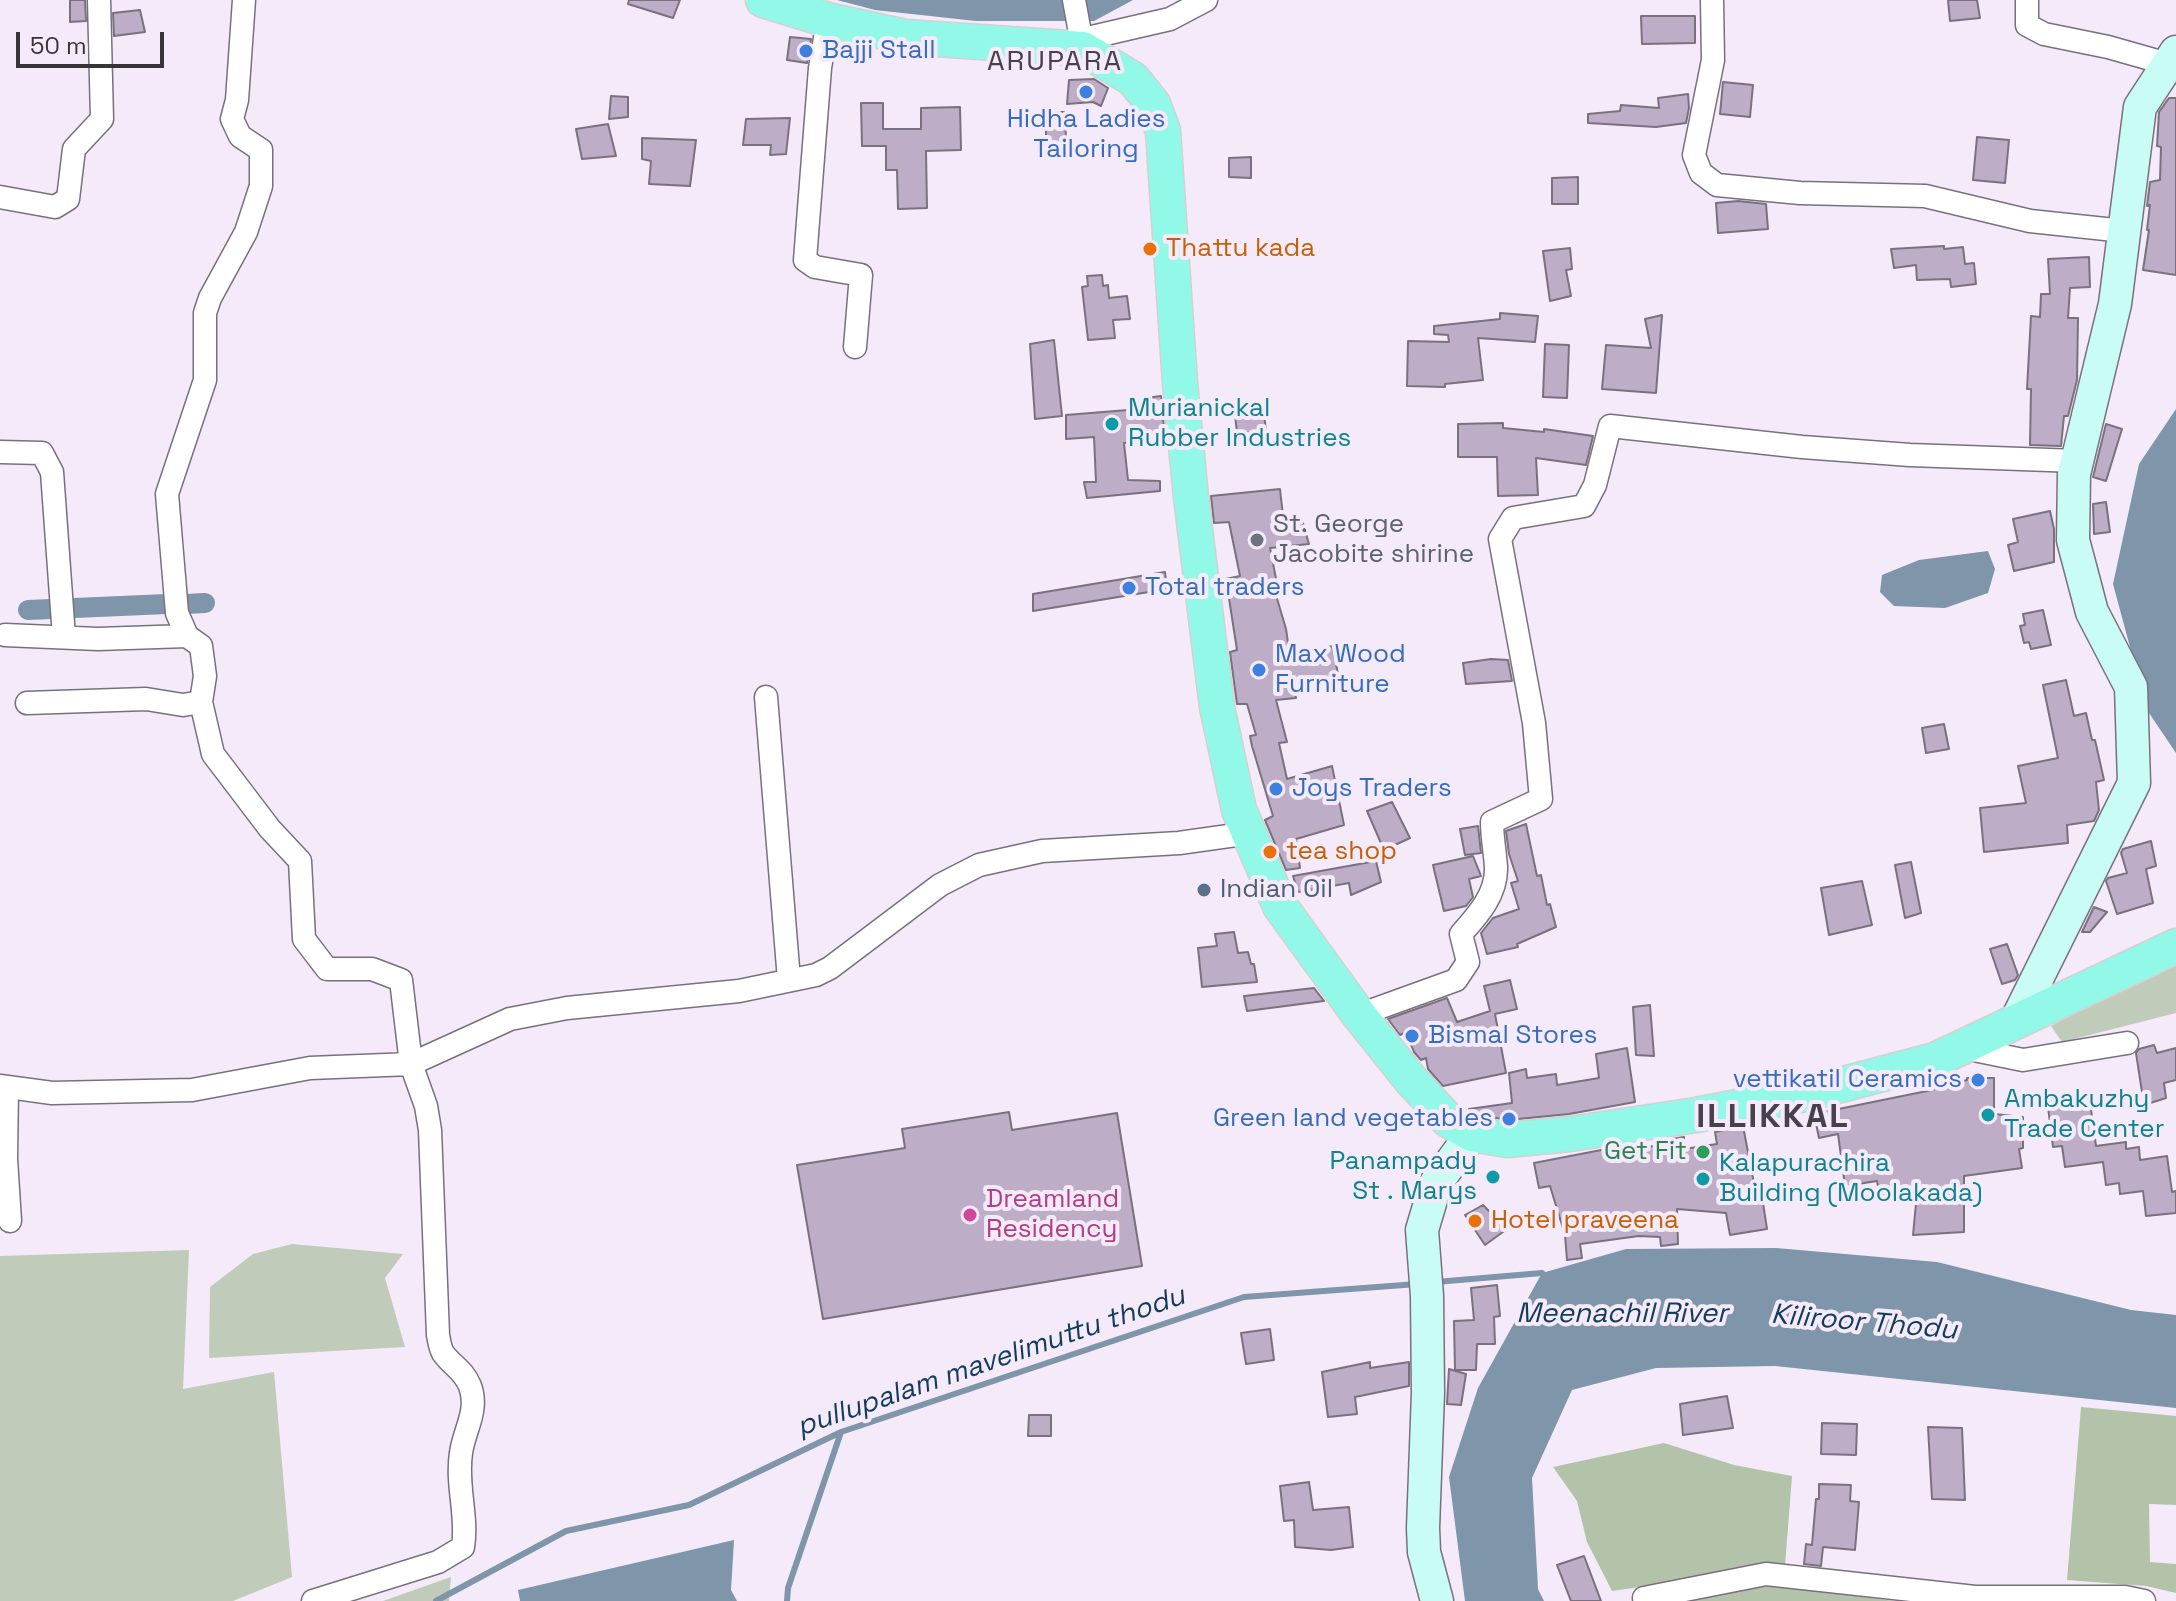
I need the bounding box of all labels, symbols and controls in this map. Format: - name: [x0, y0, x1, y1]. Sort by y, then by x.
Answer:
- scale bar: [20, 16, 168, 66]
- text: 50 m: [30, 30, 87, 61]
- place label: Bajji Stall: [822, 35, 936, 67]
- marker: Bajji Stall: [797, 42, 815, 60]
- district label: ARUPARA: [987, 45, 1123, 79]
- marker: Hidha Ladies Tailoring: [1077, 83, 1095, 101]
- place label: Hidha Ladies Tailoring: [1007, 104, 1165, 166]
- place label: Thattu kada: [1166, 233, 1315, 265]
- marker: Thattu kada: [1141, 240, 1159, 258]
- place label: Murianickal Rubber Industries: [1128, 393, 1351, 454]
- marker: Murianickal Rubber Industries: [1103, 415, 1121, 433]
- place label: St. George Jacobite shirine: [1273, 509, 1474, 570]
- marker: St. George Jacobite shirine: [1248, 531, 1266, 549]
- place label: Total traders: [1145, 572, 1304, 604]
- marker: Total traders: [1120, 579, 1138, 597]
- place label: Max Wood Furniture: [1275, 639, 1406, 700]
- marker: Max Wood Furniture: [1250, 661, 1268, 679]
- place label: Joys Traders: [1292, 773, 1452, 805]
- marker: Joys Traders: [1267, 780, 1285, 798]
- place label: tea shop: [1286, 836, 1397, 868]
- marker: tea shop: [1261, 843, 1279, 861]
- place label: Indian Oil: [1220, 874, 1333, 906]
- marker: Indian Oil: [1195, 881, 1213, 899]
- place label: Bismal Stores: [1428, 1020, 1598, 1052]
- marker: Bismal Stores: [1403, 1027, 1421, 1045]
- place label: vettikatil Ceramics: [1733, 1064, 1962, 1096]
- marker: vettikatil Ceramics: [1969, 1071, 1987, 1089]
- place label: Ambakuzhy Trade Center: [2004, 1084, 2164, 1146]
- district label: ILLIKKAL: [1696, 1098, 1850, 1138]
- place label: Green land vegetables: [1213, 1103, 1493, 1135]
- marker: Ambakuzhy Trade Center: [1979, 1106, 1997, 1124]
- marker: Green land vegetables: [1500, 1110, 1518, 1128]
- place label: Get Fit: [1604, 1136, 1687, 1168]
- marker: Get Fit: [1694, 1143, 1712, 1161]
- place label: Panampady St . Marys: [1329, 1146, 1477, 1208]
- place label: Kalapurachira Building (Moolakada): [1719, 1148, 1983, 1210]
- marker: Panampady St . Marys: [1484, 1168, 1502, 1186]
- marker: Kalapurachira Building (Moolakada): [1694, 1170, 1712, 1188]
- place label: Dreamland Residency: [986, 1184, 1119, 1246]
- place label: Hotel praveena: [1491, 1205, 1679, 1237]
- marker: Dreamland Residency: [961, 1206, 979, 1224]
- marker: Hotel praveena: [1466, 1212, 1484, 1230]
- water label: pullupalam mavelimuttu thodu: [792, 1280, 1190, 1444]
- water label: Meenachil River: [1516, 1297, 1728, 1331]
- water label: Kiliroor Thodu: [1770, 1298, 1958, 1348]

